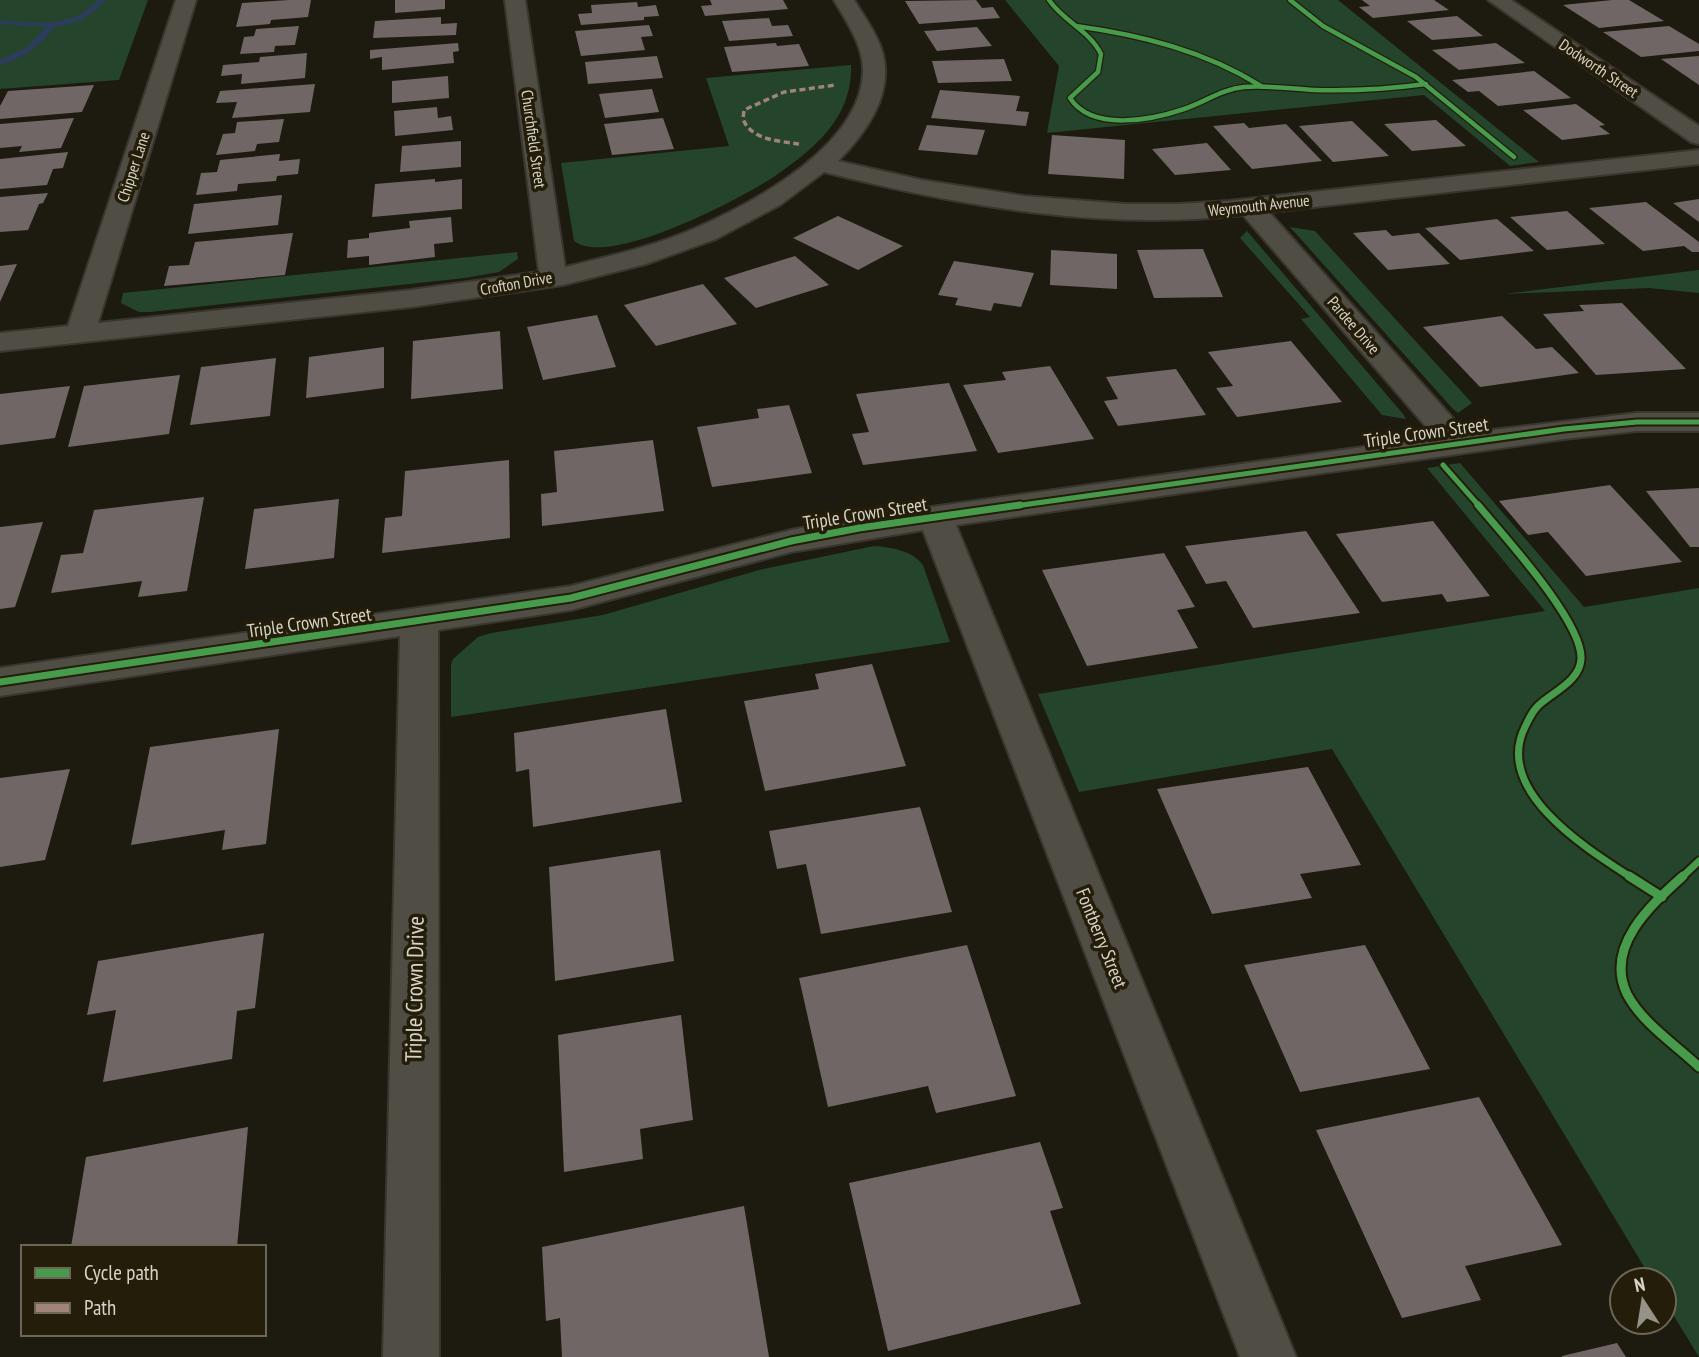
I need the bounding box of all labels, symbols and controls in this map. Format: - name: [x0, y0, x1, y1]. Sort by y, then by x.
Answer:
- street label: Dodworth Street: [1556, 34, 1643, 102]
- street label: Churchfield Street: [517, 88, 551, 190]
- street label: Chipper Lane: [112, 129, 154, 205]
- street label: Weymouth Avenue: [1207, 190, 1311, 220]
- street label: Crofton Drive: [478, 267, 554, 299]
- street label: Pardee Drive: [1323, 292, 1385, 358]
- street label: Triple Crown Street: [1362, 411, 1491, 453]
- street label: Triple Crown Street: [801, 491, 930, 535]
- street label: Triple Crown Street: [245, 601, 374, 643]
- street label: Fontberry Street: [1071, 884, 1133, 992]
- street label: Triple Crown Drive: [398, 916, 430, 1062]
- legend: [21, 1245, 266, 1336]
- text: Cycle path: [84, 1259, 159, 1286]
- north arrow: [1608, 1266, 1678, 1336]
- text: N: [1632, 1272, 1647, 1297]
- text: Path: [84, 1294, 116, 1321]

